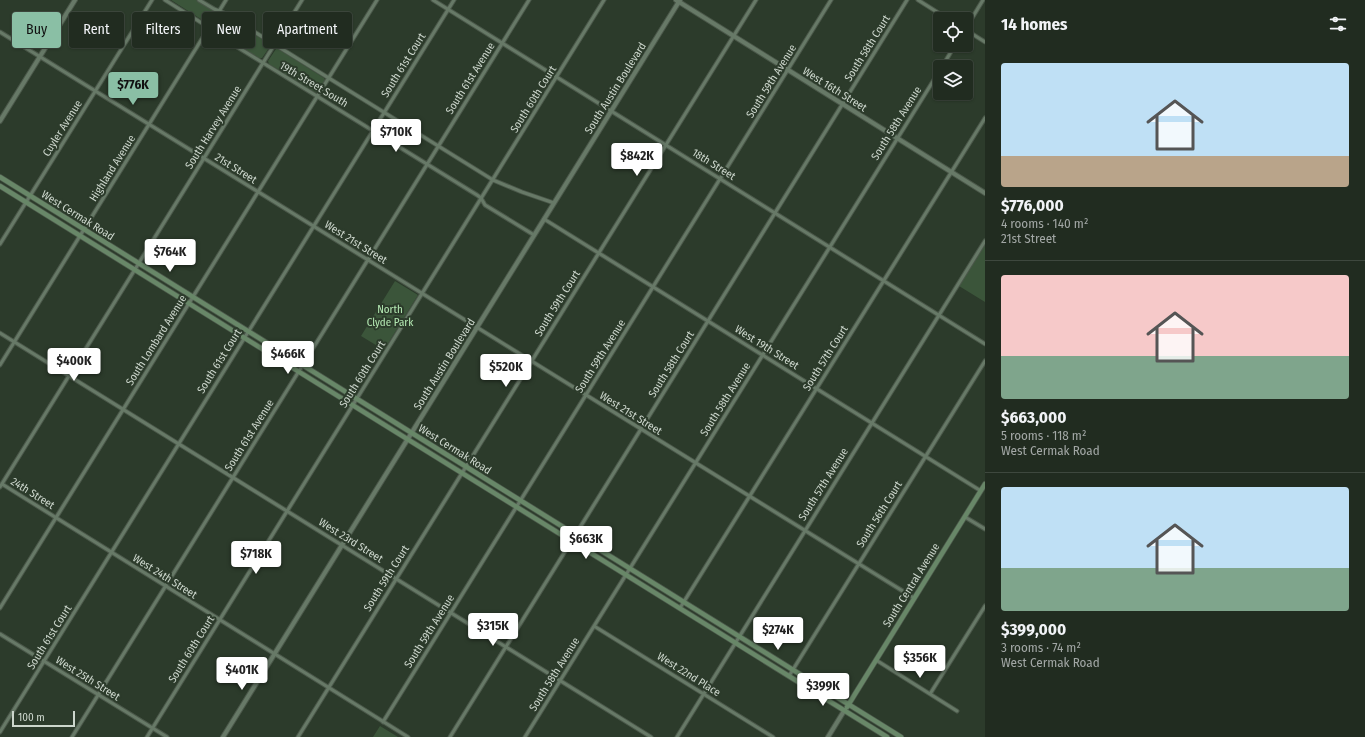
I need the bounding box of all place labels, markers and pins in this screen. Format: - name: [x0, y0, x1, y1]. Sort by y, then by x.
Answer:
- pin: $776K: [105, 72, 161, 106]
- pin: $710K: [368, 119, 424, 153]
- pin: $842K: [609, 143, 665, 177]
- pin: $764K: [142, 239, 198, 273]
- pin: $466K: [260, 341, 316, 375]
- pin: $400K: [46, 348, 102, 382]
- pin: $520K: [478, 354, 534, 388]
- pin: $663K: [558, 526, 614, 560]
- pin: $718K: [228, 541, 284, 575]
- pin: $315K: [465, 613, 521, 647]
- pin: $274K: [750, 617, 806, 651]
- pin: $356K: [892, 645, 948, 679]
- pin: $401K: [214, 657, 270, 691]
- pin: $399K: [795, 673, 851, 707]

